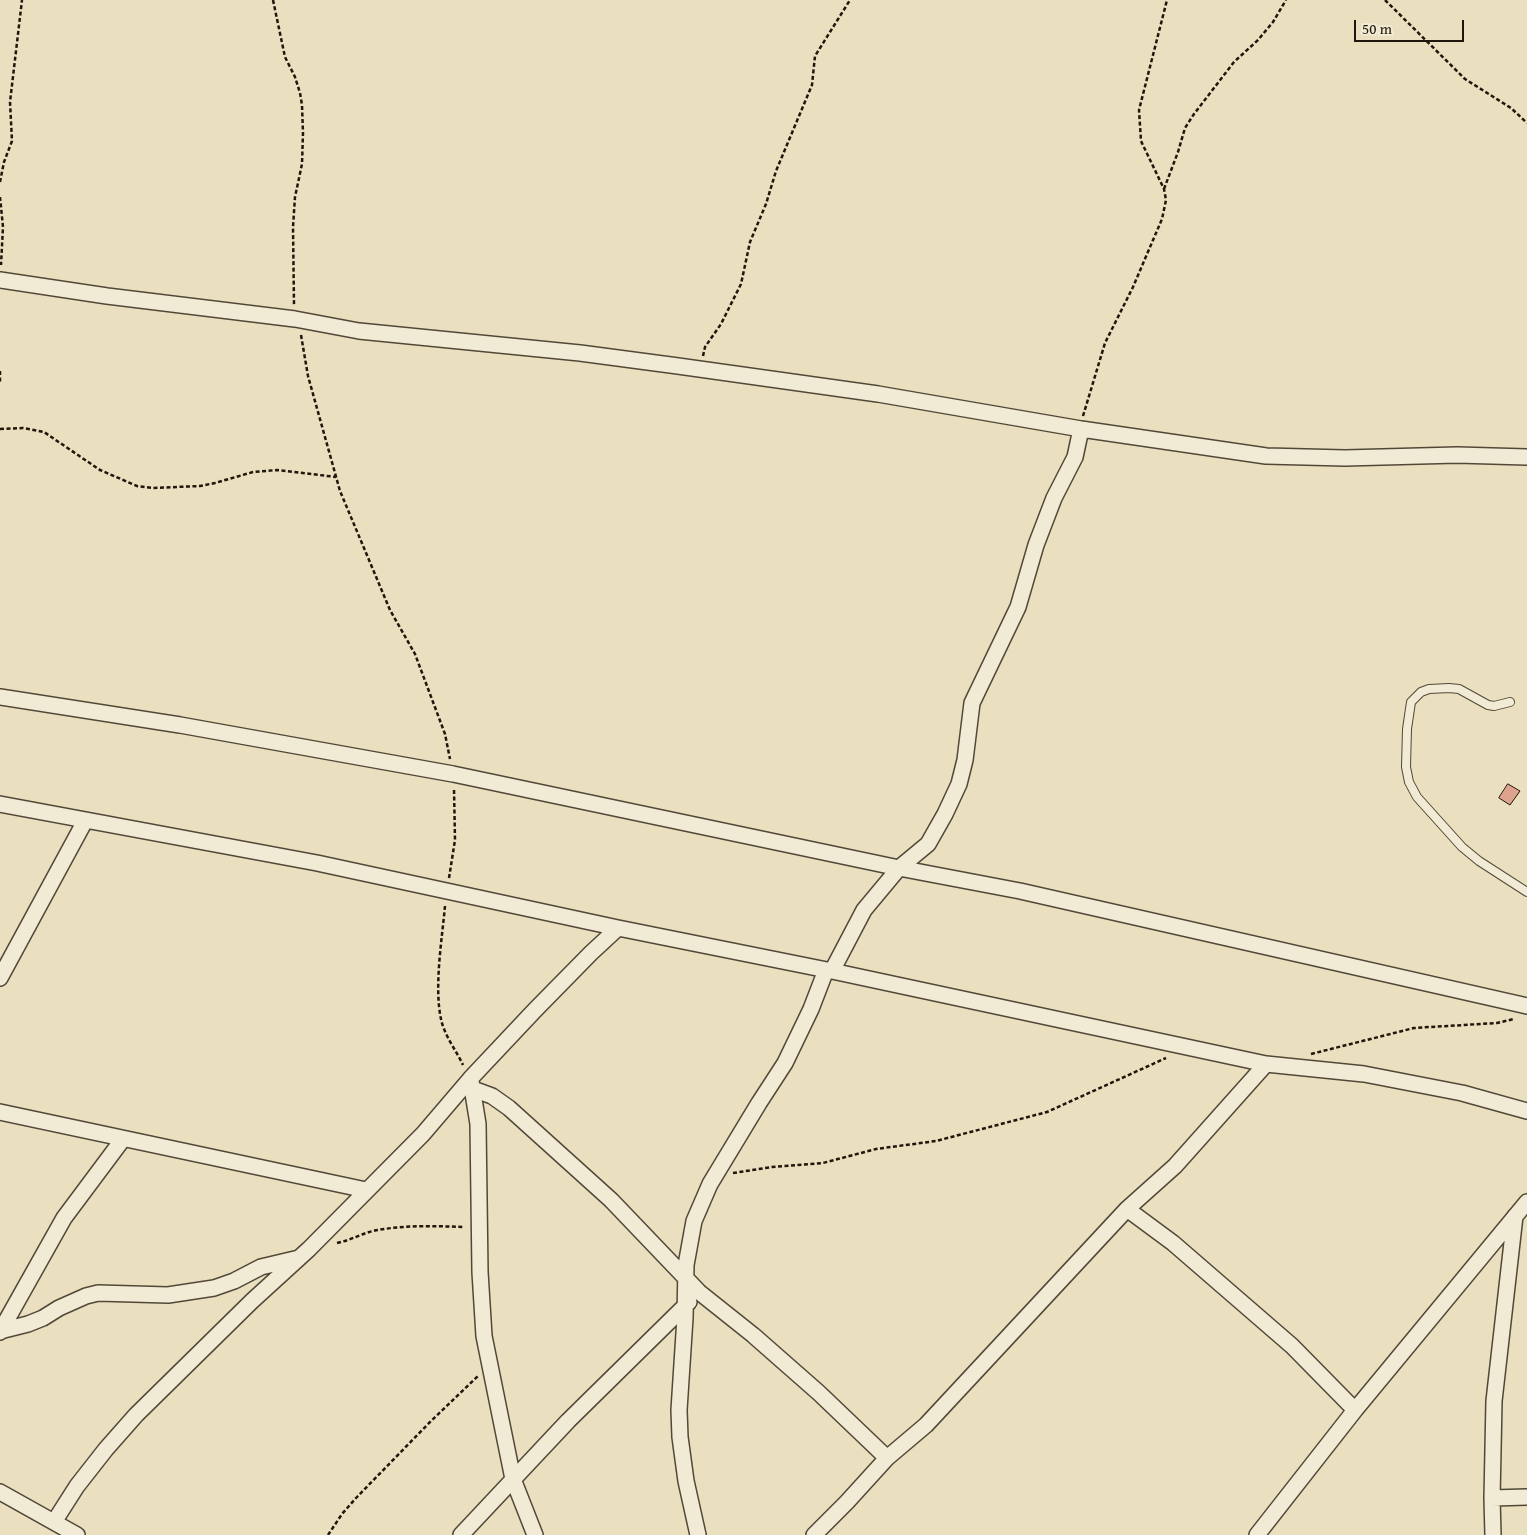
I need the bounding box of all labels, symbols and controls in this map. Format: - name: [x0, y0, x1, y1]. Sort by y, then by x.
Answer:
- scale bar: [1357, 10, 1467, 42]
- text: 50 m: [1362, 18, 1392, 39]

